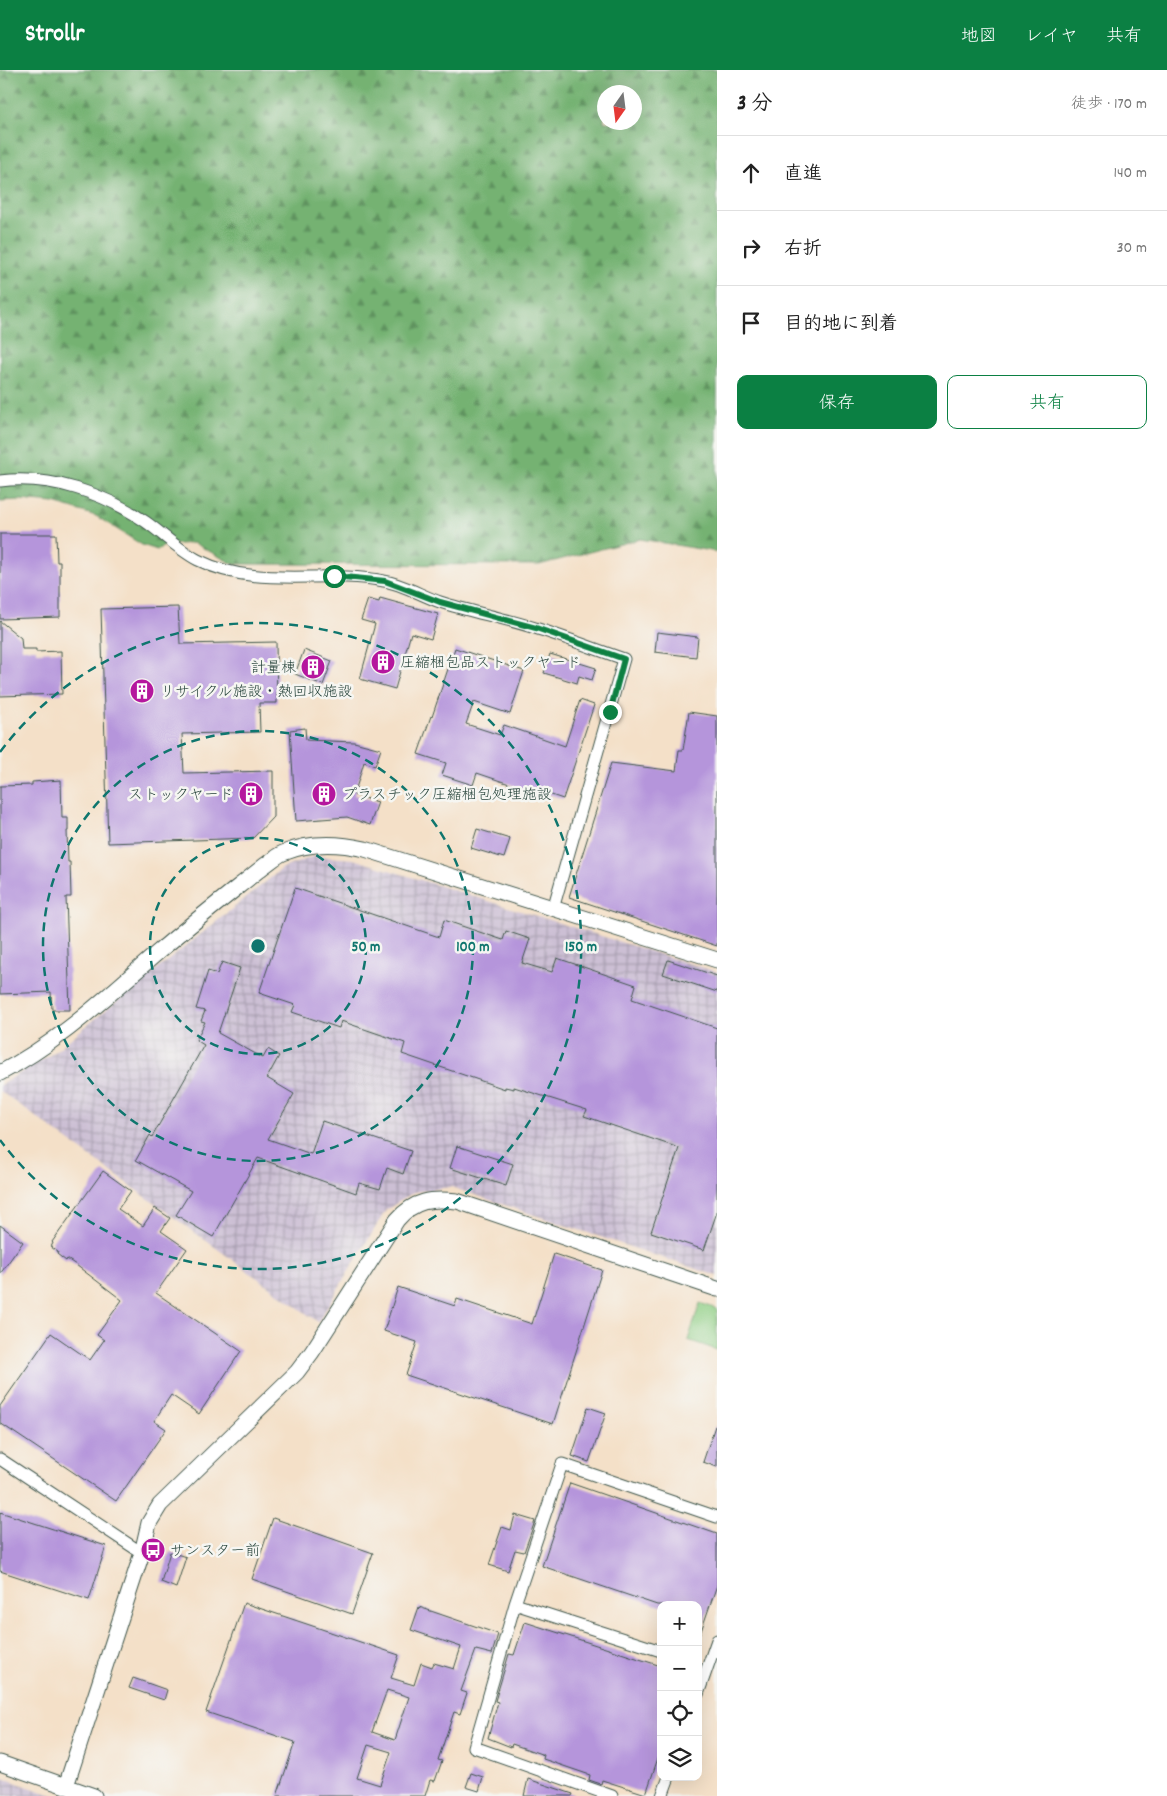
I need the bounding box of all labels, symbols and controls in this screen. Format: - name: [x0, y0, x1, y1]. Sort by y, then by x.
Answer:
- text: Strollr: [25, 18, 84, 52]
- text: 地図: [961, 25, 997, 50]
- text: レイヤ: [1025, 25, 1078, 50]
- text: 共有: [1106, 25, 1142, 50]
- north arrow: [597, 85, 642, 130]
- text: 3 分: [737, 90, 772, 120]
- text: 徒歩 · 170 m: [1071, 93, 1147, 116]
- icon: ahead: [737, 159, 765, 187]
- text: 直進: [784, 162, 822, 189]
- text: 140 m: [1113, 162, 1147, 185]
- icon: right: [737, 234, 765, 262]
- text: 右折: [784, 237, 822, 264]
- text: 30 m: [1117, 237, 1147, 260]
- icon: arrive: [737, 309, 765, 337]
- text: 目的地に到着: [784, 312, 898, 339]
- button: 保存: [737, 375, 937, 429]
- button: 共有: [947, 375, 1147, 429]
- route start: [323, 565, 346, 588]
- building icon: 圧縮梱包品ストックヤード: [370, 649, 396, 675]
- place label: 圧縮梱包品ストックヤード: [400, 653, 581, 675]
- building icon: 計量棟: [300, 654, 326, 680]
- place label: 計量棟: [251, 658, 296, 680]
- building icon: リサイクル施設・熱回収施設: [129, 678, 155, 704]
- place label: リサイクル施設・熱回収施設: [160, 682, 353, 704]
- route end: [599, 701, 622, 724]
- building icon: ストックヤード: [238, 781, 264, 807]
- building icon: プラスチック圧縮梱包処理施設: [311, 781, 337, 807]
- place label: ストックヤード: [128, 785, 234, 807]
- place label: プラスチック圧縮梱包処理施設: [342, 785, 552, 807]
- centre of rings: [249, 937, 267, 955]
- text: 50 m: [352, 937, 380, 959]
- text: 100 m: [456, 937, 490, 959]
- text: 150 m: [565, 937, 597, 959]
- bus stop icon: サンスター前: [140, 1537, 166, 1563]
- place label: サンスター前: [170, 1541, 260, 1563]
- map controls: [657, 1601, 702, 1781]
- button: +: [657, 1601, 702, 1646]
- button: −: [657, 1646, 702, 1691]
- button: locate: [657, 1691, 702, 1736]
- button: layers: [657, 1736, 702, 1781]

